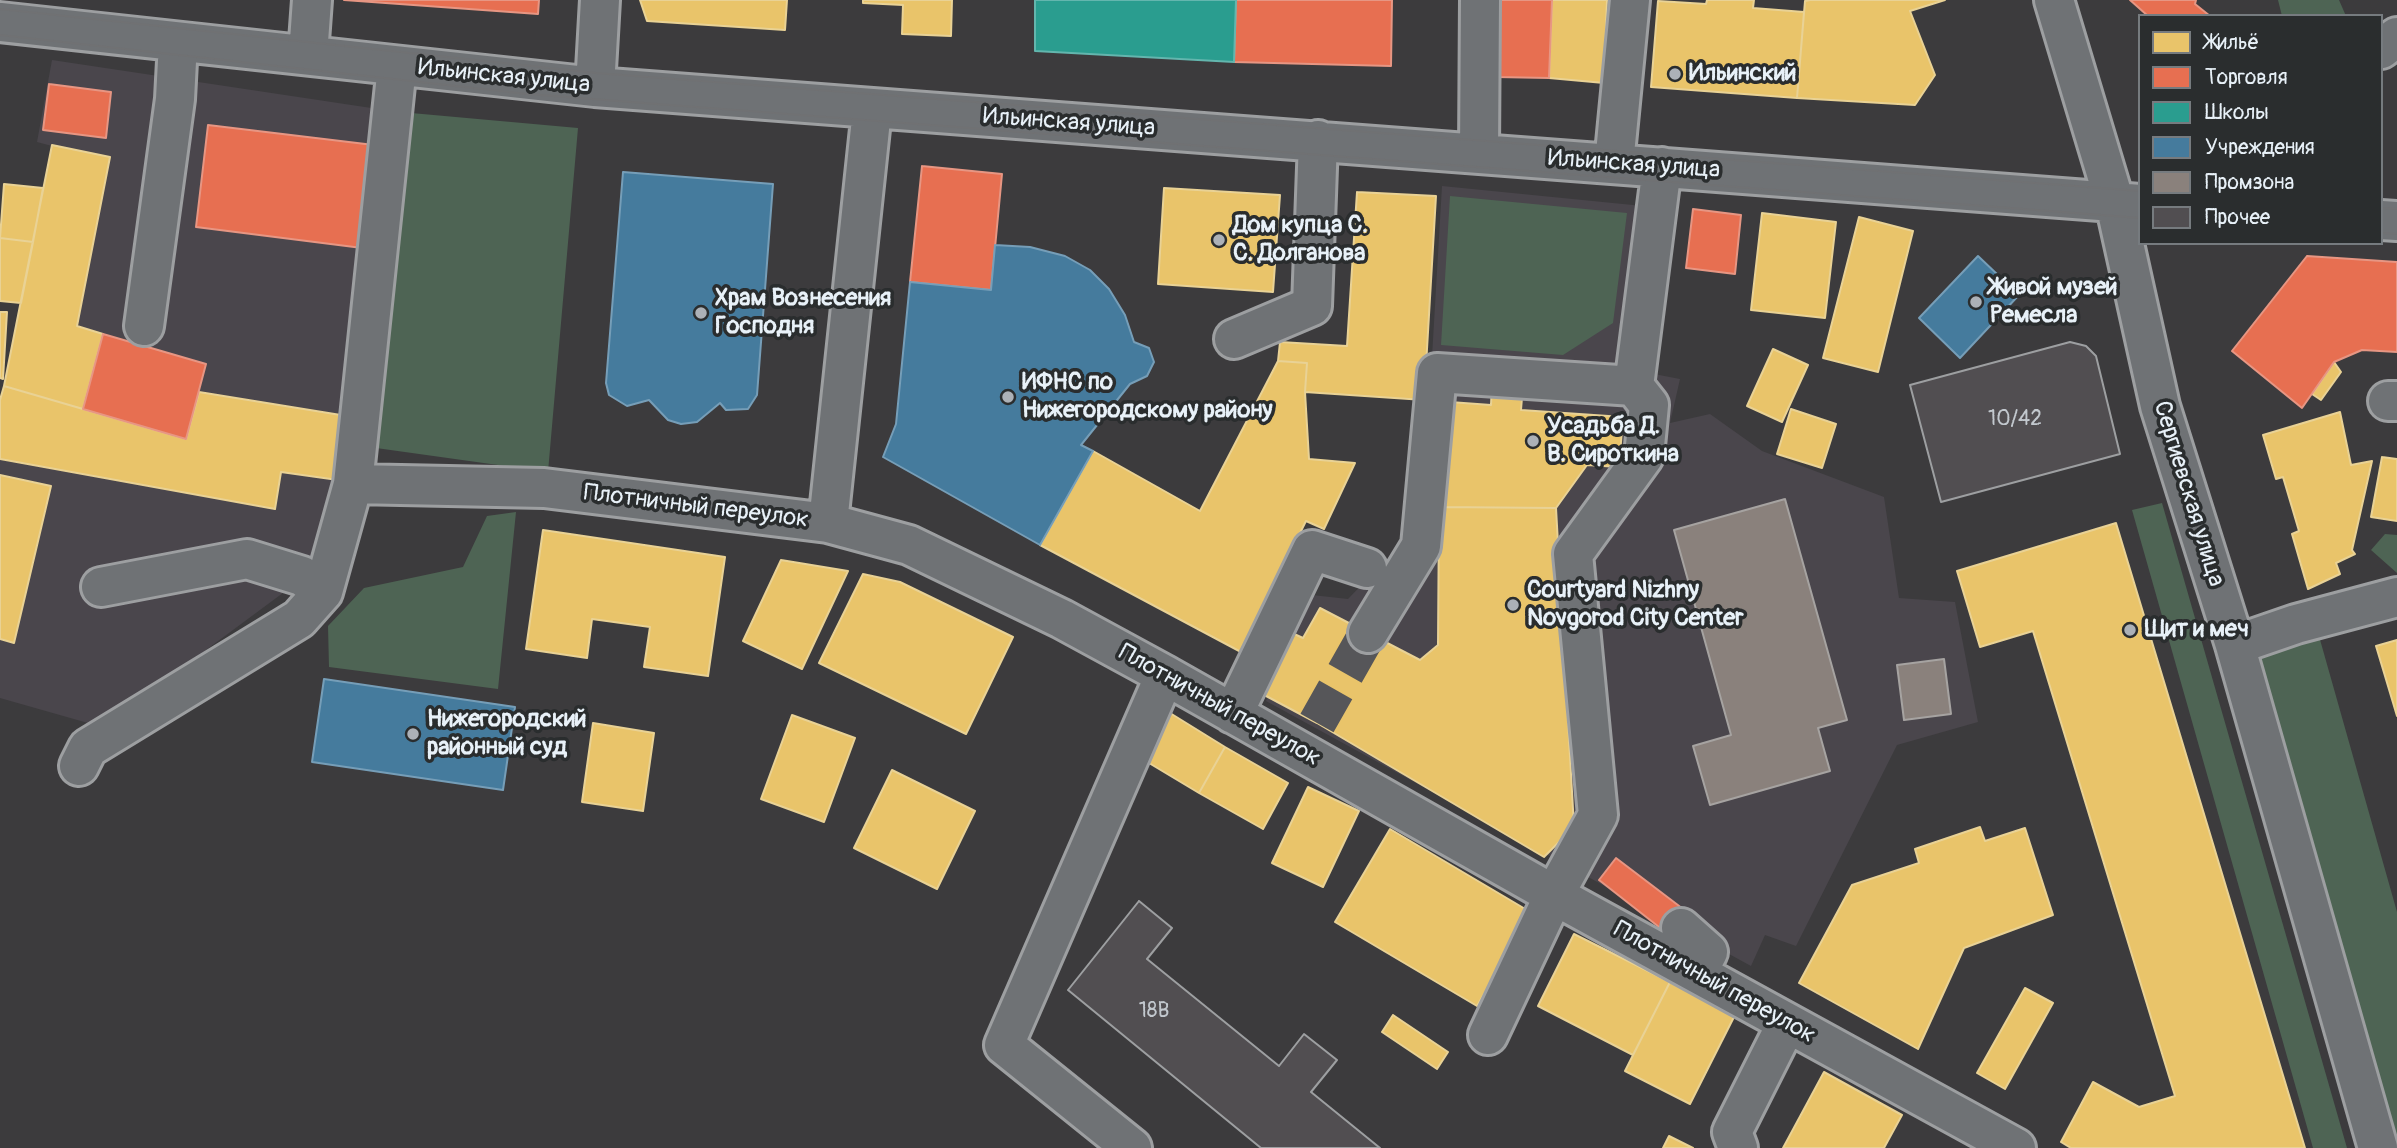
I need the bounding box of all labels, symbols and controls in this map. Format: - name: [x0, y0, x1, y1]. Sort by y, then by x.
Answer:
- legend: [2138, 14, 2383, 245]
- text: Жильё: [2205, 29, 2259, 56]
- street label: Ильинская улица: [417, 54, 591, 100]
- place label: Ильинский: [1689, 60, 1796, 88]
- text: Торговля: [2205, 64, 2288, 91]
- marker: Ильинский: [1667, 66, 1683, 82]
- text: Школы: [2205, 99, 2269, 126]
- street label: Ильинская улица: [982, 103, 1156, 143]
- text: Учреждения: [2205, 134, 2315, 161]
- street label: Ильинская улица: [1547, 145, 1721, 185]
- text: Промзона: [2205, 169, 2294, 196]
- text: Прочее: [2205, 204, 2270, 231]
- place label: Дом купца С. С. Долганова: [1233, 212, 1368, 268]
- marker: Дом купца С. С. Долганова: [1211, 232, 1227, 248]
- place label: Живой музей Ремесла: [1990, 274, 2117, 330]
- place label: Храм Вознесения Господня: [715, 285, 891, 341]
- marker: Живой музей Ремесла: [1968, 294, 1984, 310]
- marker: Храм Вознесения Господня: [693, 305, 709, 321]
- place label: ИФНС по Нижегородскому району: [1022, 369, 1273, 425]
- marker: ИФНС по Нижегородскому району: [1000, 389, 1016, 405]
- street label: Сергиевская улица: [2146, 398, 2230, 590]
- house number: 10/42: [1988, 407, 2042, 433]
- place label: Усадьба Д. В. Сироткина: [1547, 413, 1679, 469]
- marker: Усадьба Д. В. Сироткина: [1525, 433, 1541, 449]
- street label: Плотничный переулок: [582, 479, 810, 535]
- place label: Courtyard Nizhny Novgorod City Center: [1527, 577, 1744, 633]
- marker: Courtyard Nizhny Novgorod City Center: [1505, 597, 1521, 613]
- place label: Щит и меч: [2144, 616, 2249, 644]
- marker: Щит и меч: [2122, 622, 2138, 638]
- street label: Плотничный переулок: [1113, 639, 1325, 773]
- place label: Нижегородский районный суд: [427, 706, 587, 762]
- marker: Нижегородский районный суд: [405, 726, 421, 742]
- street label: Плотничный переулок: [1608, 916, 1820, 1050]
- house number: 18В: [1139, 999, 1169, 1025]

